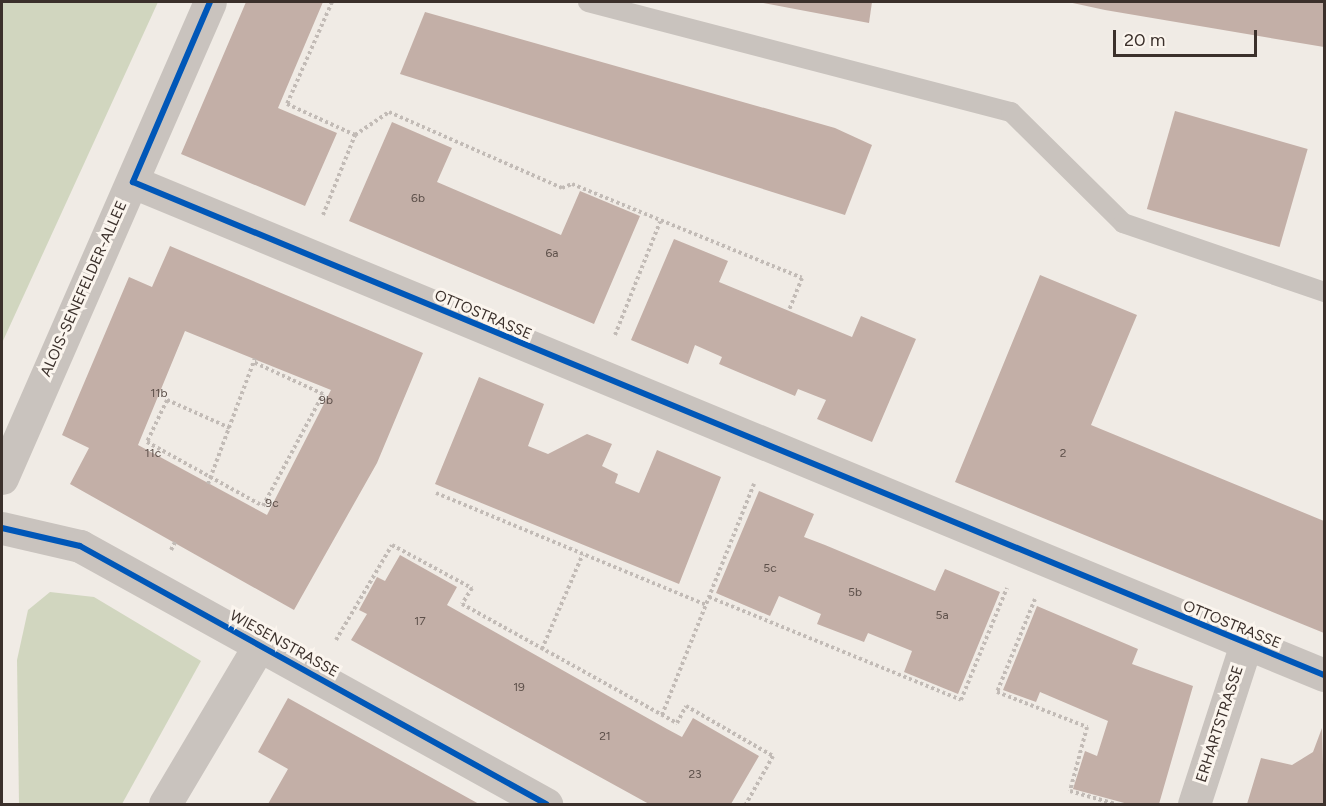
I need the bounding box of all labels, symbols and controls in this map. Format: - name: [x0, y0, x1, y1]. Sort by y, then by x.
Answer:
- scale bar: [1116, 18, 1260, 56]
- text: 20 m: [1124, 29, 1165, 51]
- house number: 6b: [411, 192, 425, 206]
- street label: ALOIS-SENEFELDER-ALLEE: [37, 198, 131, 380]
- house number: 6a: [546, 247, 558, 261]
- street label: OTTOSTRASSE: [432, 286, 534, 344]
- house number: 11b: [151, 387, 167, 401]
- house number: 9b: [319, 394, 333, 408]
- house number: 11c: [145, 447, 161, 461]
- house number: 2: [1060, 447, 1066, 461]
- house number: 9c: [265, 497, 279, 511]
- house number: 5c: [763, 562, 777, 576]
- house number: 5b: [848, 586, 862, 600]
- street label: OTTOSTRASSE: [1180, 597, 1284, 653]
- street label: WIESENSTRASSE: [227, 607, 341, 681]
- house number: 5a: [935, 609, 949, 623]
- house number: 17: [414, 615, 426, 629]
- street label: ERHARTSTRASSE: [1193, 663, 1247, 785]
- house number: 19: [513, 681, 525, 695]
- house number: 21: [599, 730, 611, 744]
- house number: 23: [688, 768, 702, 782]

